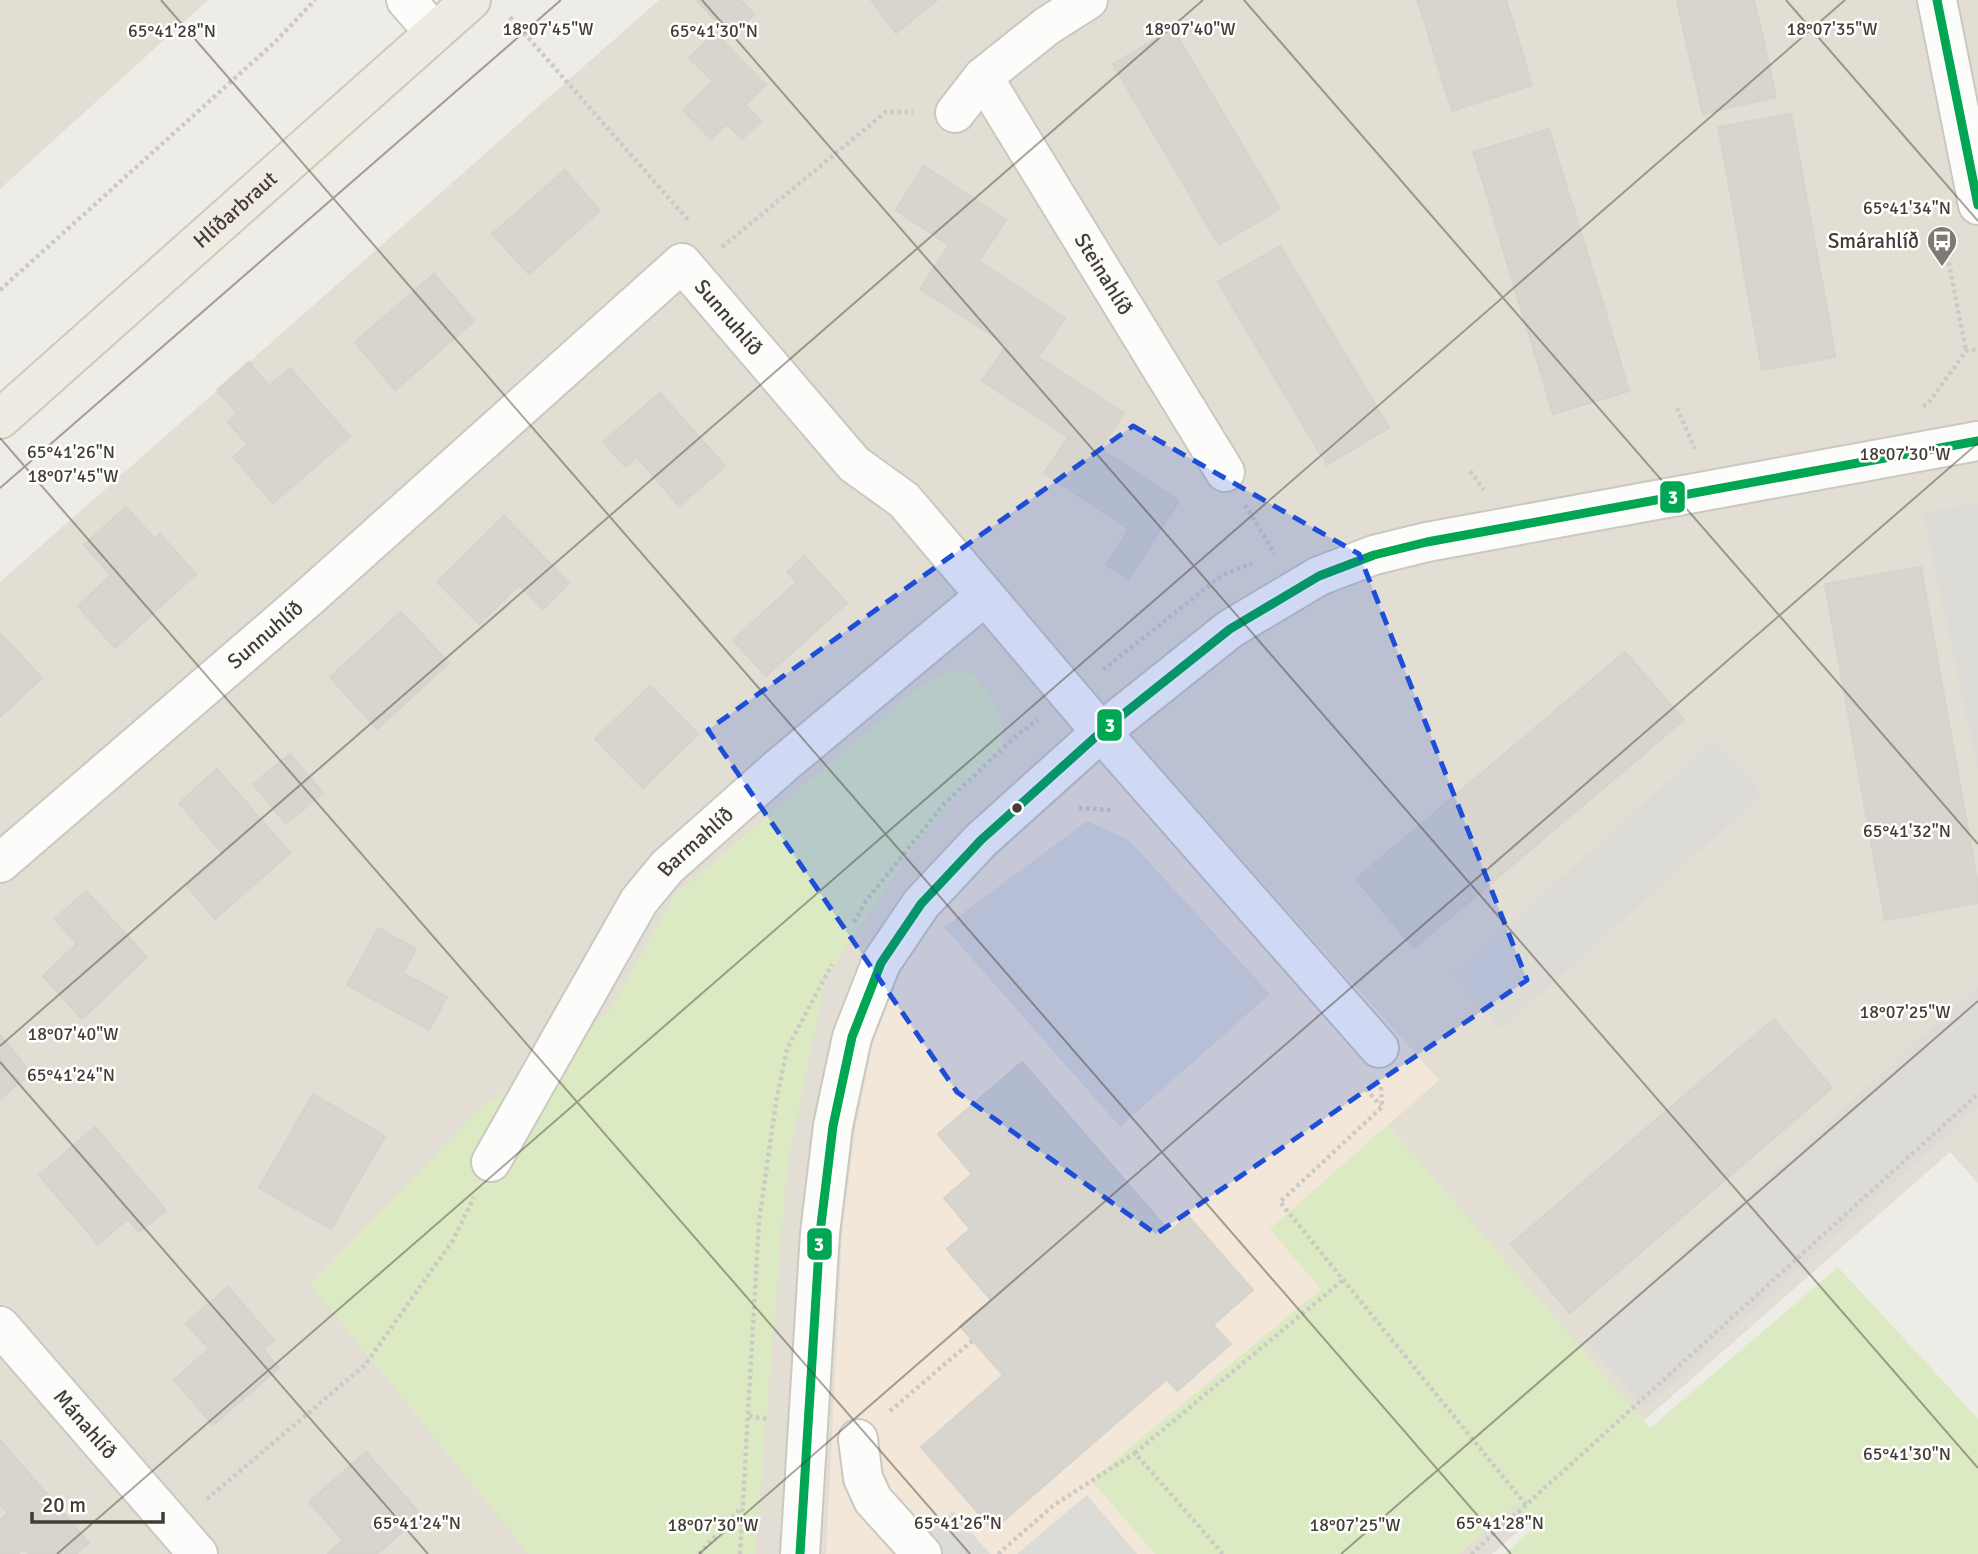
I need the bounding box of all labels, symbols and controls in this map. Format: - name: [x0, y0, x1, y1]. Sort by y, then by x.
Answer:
- text: 18°07'45"W: [503, 18, 593, 40]
- text: 18°07'40"W: [1145, 18, 1235, 40]
- text: 18°07'35"W: [1787, 18, 1877, 40]
- text: 65°41'28"N: [128, 20, 216, 42]
- text: 65°41'30"N: [670, 20, 758, 42]
- street label: Hlíðarbraut: [188, 166, 283, 254]
- text: 65°41'34"N: [1863, 197, 1951, 219]
- bus stop icon: Smárahlíð: [1925, 224, 1959, 268]
- street label: Steinahlíð: [1069, 228, 1139, 320]
- place label: Smárahlíð: [1828, 228, 1919, 254]
- street label: Sunnuhlíð: [689, 274, 768, 361]
- text: 65°41'26"N: [27, 441, 115, 463]
- text: 18°07'30"W: [1860, 443, 1950, 465]
- text: 18°07'45"W: [28, 465, 118, 487]
- line badge: 3: [1659, 480, 1686, 514]
- text: 3: [1668, 486, 1678, 510]
- street label: Sunnuhlíð: [222, 595, 309, 674]
- line badge: 3: [1096, 708, 1123, 742]
- text: 3: [1105, 714, 1115, 738]
- street label: Barmahlíð: [652, 801, 739, 882]
- unlabelled marker: [1010, 801, 1024, 815]
- text: 65°41'32"N: [1863, 820, 1951, 842]
- text: 18°07'25"W: [1860, 1001, 1950, 1023]
- text: 18°07'40"W: [28, 1023, 118, 1045]
- text: 65°41'24"N: [27, 1064, 115, 1086]
- line badge: 3: [806, 1227, 833, 1261]
- text: 3: [814, 1233, 824, 1257]
- street label: Mánahlíð: [48, 1384, 123, 1464]
- text: 65°41'30"N: [1863, 1443, 1951, 1465]
- scale bar: [32, 1480, 163, 1524]
- text: 20 m: [42, 1492, 86, 1518]
- text: 65°41'24"N: [373, 1512, 461, 1534]
- text: 65°41'26"N: [914, 1512, 1002, 1534]
- text: 65°41'28"N: [1456, 1512, 1544, 1534]
- text: 18°07'30"W: [668, 1514, 758, 1536]
- text: 18°07'25"W: [1310, 1514, 1400, 1536]

